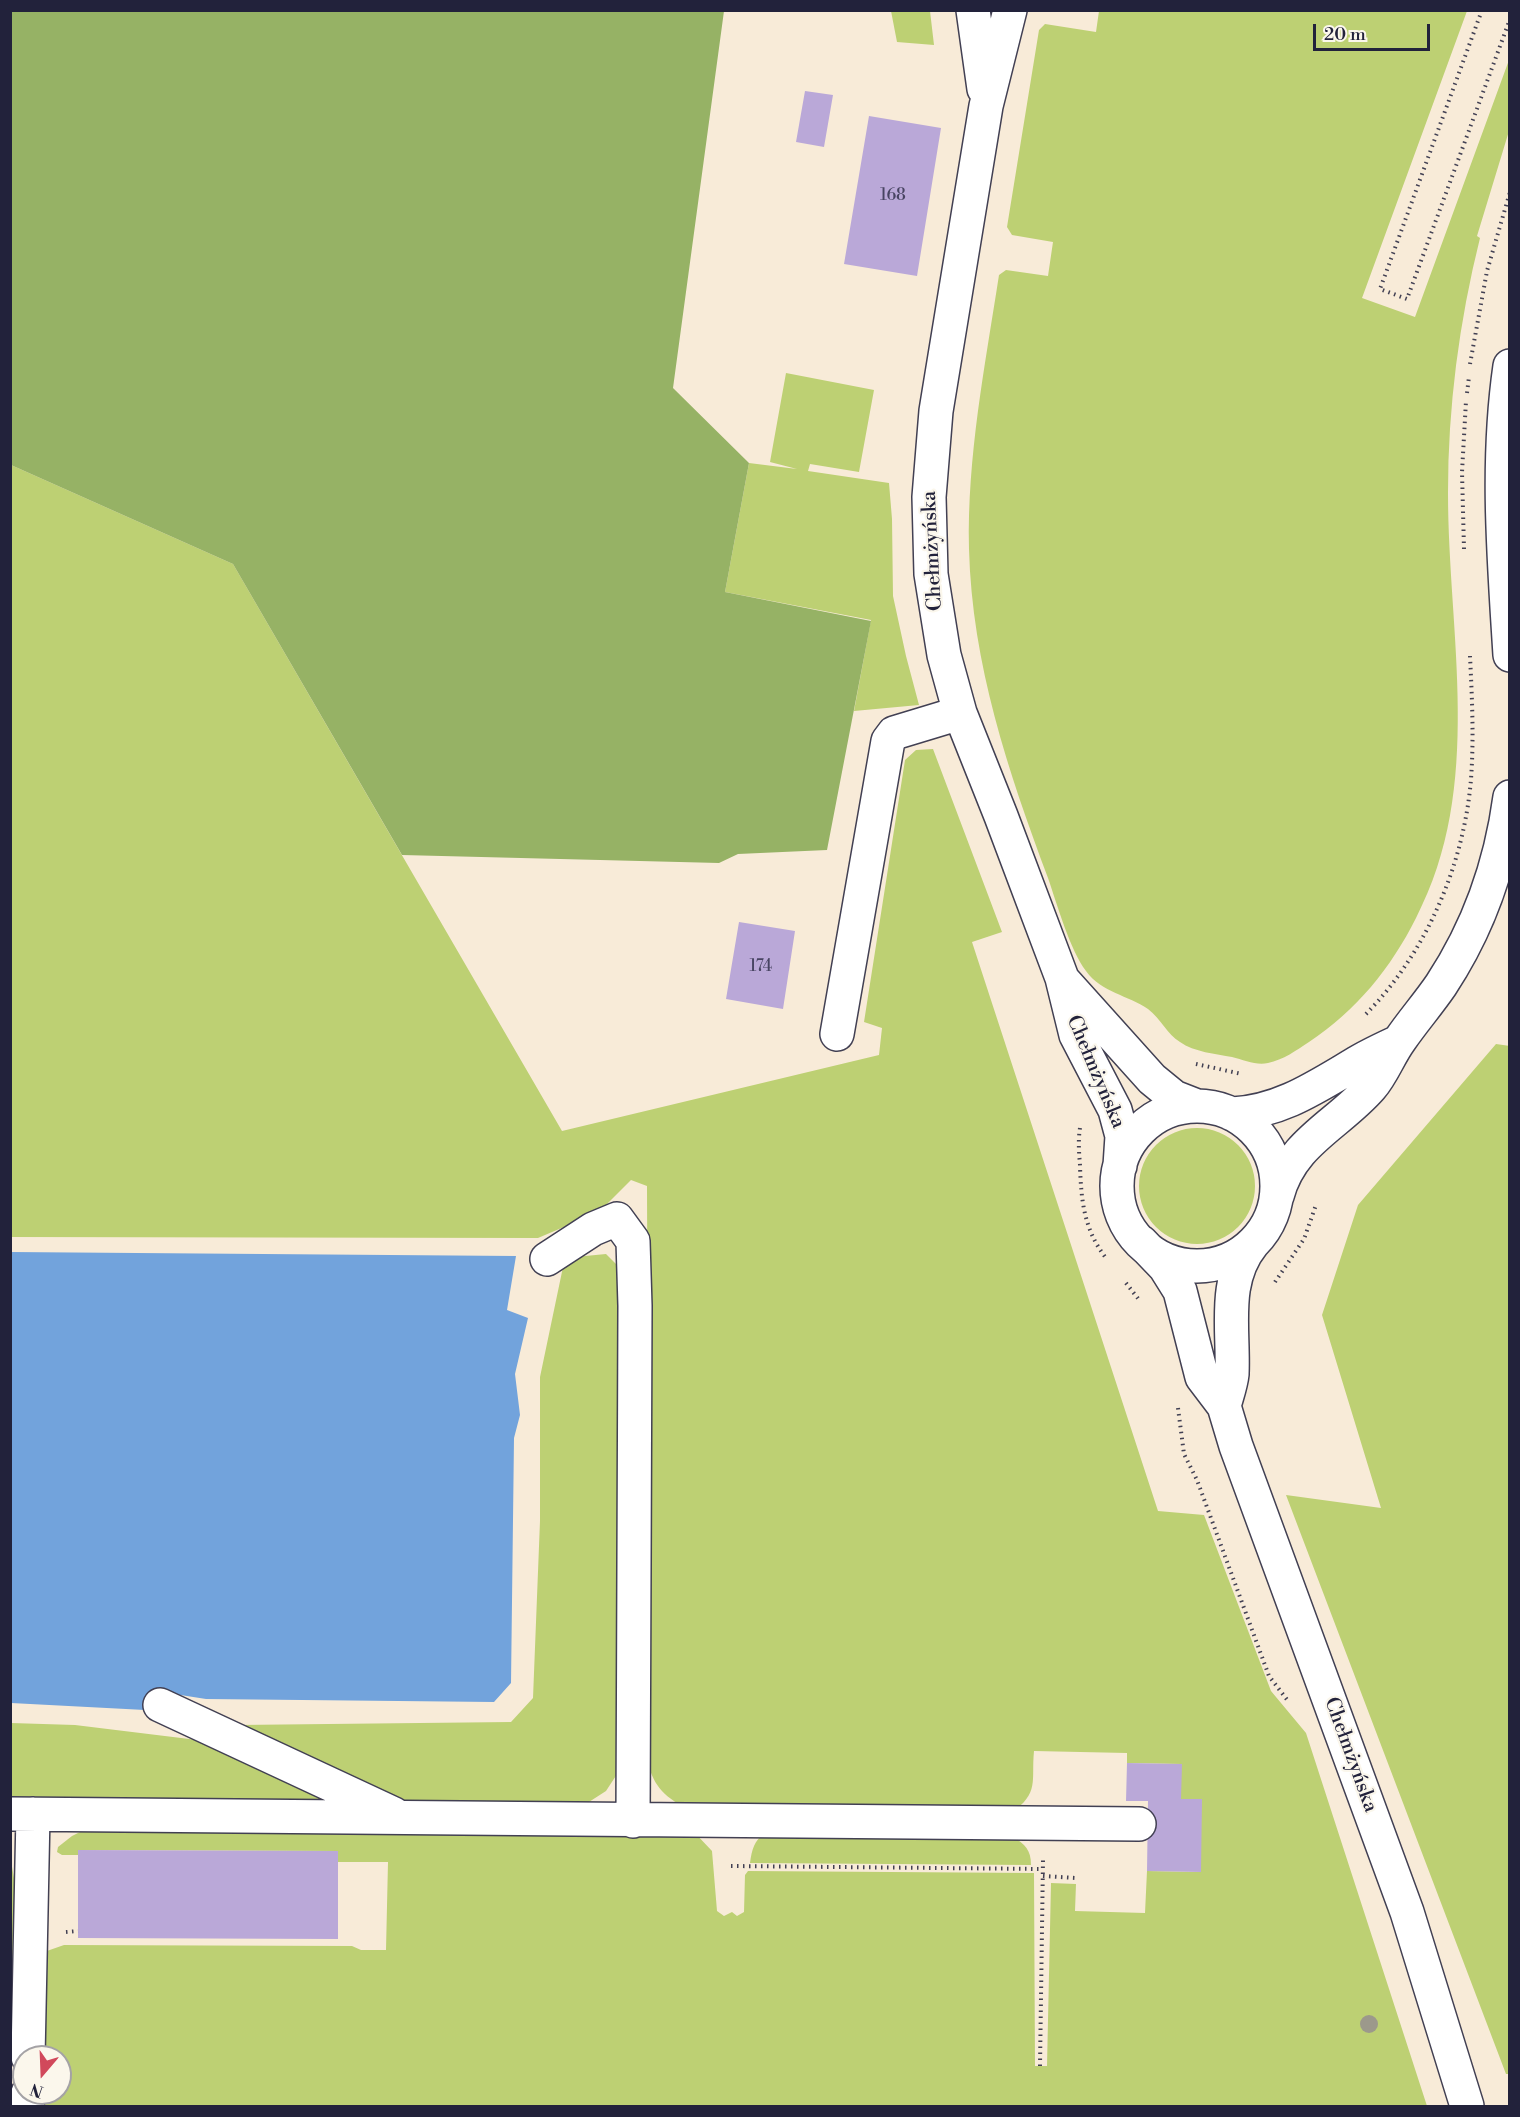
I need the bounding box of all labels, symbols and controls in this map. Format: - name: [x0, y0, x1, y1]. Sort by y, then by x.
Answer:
- scale bar: [1316, 12, 1433, 50]
- text: 20 m: [1324, 23, 1366, 46]
- house number: 168: [880, 186, 906, 206]
- street label: Chełmżyńska: [918, 490, 948, 612]
- house number: 174: [750, 957, 772, 977]
- street label: Chełmżyńska: [1060, 1012, 1130, 1132]
- street label: Chełmżyńska: [1318, 1694, 1382, 1816]
- north arrow: [12, 2045, 72, 2105]
- text: N: [28, 2079, 46, 2102]

